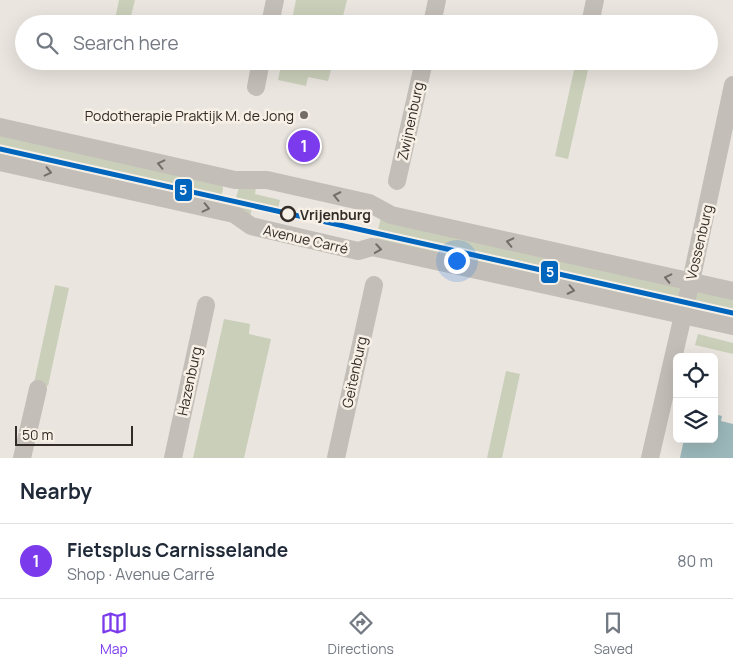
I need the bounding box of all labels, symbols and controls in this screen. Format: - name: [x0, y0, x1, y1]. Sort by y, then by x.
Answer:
- search box: [15, 15, 718, 70]
- icon: search: [33, 29, 61, 57]
- text: Search here: [73, 30, 179, 56]
- street label: Zwijnenburg: [392, 80, 428, 162]
- place label: Podotherapie Praktijk M. de Jong: [85, 106, 294, 125]
- marker: Podotherapie Praktijk M. de Jong: [298, 109, 310, 121]
- pin: 1: [288, 127, 320, 165]
- one-way arrow: [156, 159, 165, 169]
- one-way arrow: [43, 166, 52, 177]
- line badge: 5: [174, 178, 193, 202]
- text: 5: [179, 180, 187, 199]
- one-way arrow: [332, 191, 341, 202]
- one-way arrow: [202, 202, 210, 213]
- street label: Vossenburg: [681, 203, 717, 281]
- place label: Vrijenburg: [300, 205, 371, 224]
- marker: Vrijenburg: [280, 206, 296, 222]
- street label: Avenue Carré: [262, 220, 350, 258]
- one-way arrow: [505, 237, 514, 248]
- one-way arrow: [375, 243, 383, 254]
- your location: [444, 248, 470, 274]
- line badge: 5: [540, 260, 559, 284]
- text: 5: [546, 262, 554, 281]
- one-way arrow: [664, 273, 673, 283]
- one-way arrow: [567, 284, 576, 295]
- street label: Geitenburg: [337, 335, 371, 409]
- street label: Hazenburg: [172, 345, 206, 417]
- map controls: [673, 353, 718, 443]
- button: locate: [673, 353, 718, 398]
- button: layers: [673, 398, 718, 443]
- scale bar: [15, 423, 132, 446]
- text: 50 m: [22, 425, 53, 444]
- text: Nearby: [20, 477, 92, 505]
- text: Fietsplus Carnisselande: [67, 537, 288, 563]
- text: 1: [32, 550, 40, 572]
- text: 80 m: [677, 550, 713, 572]
- text: Shop · Avenue Carré: [67, 563, 215, 585]
- tab: Map: [100, 609, 128, 658]
- tab: Directions: [328, 609, 394, 658]
- tab: Saved: [594, 609, 633, 658]

